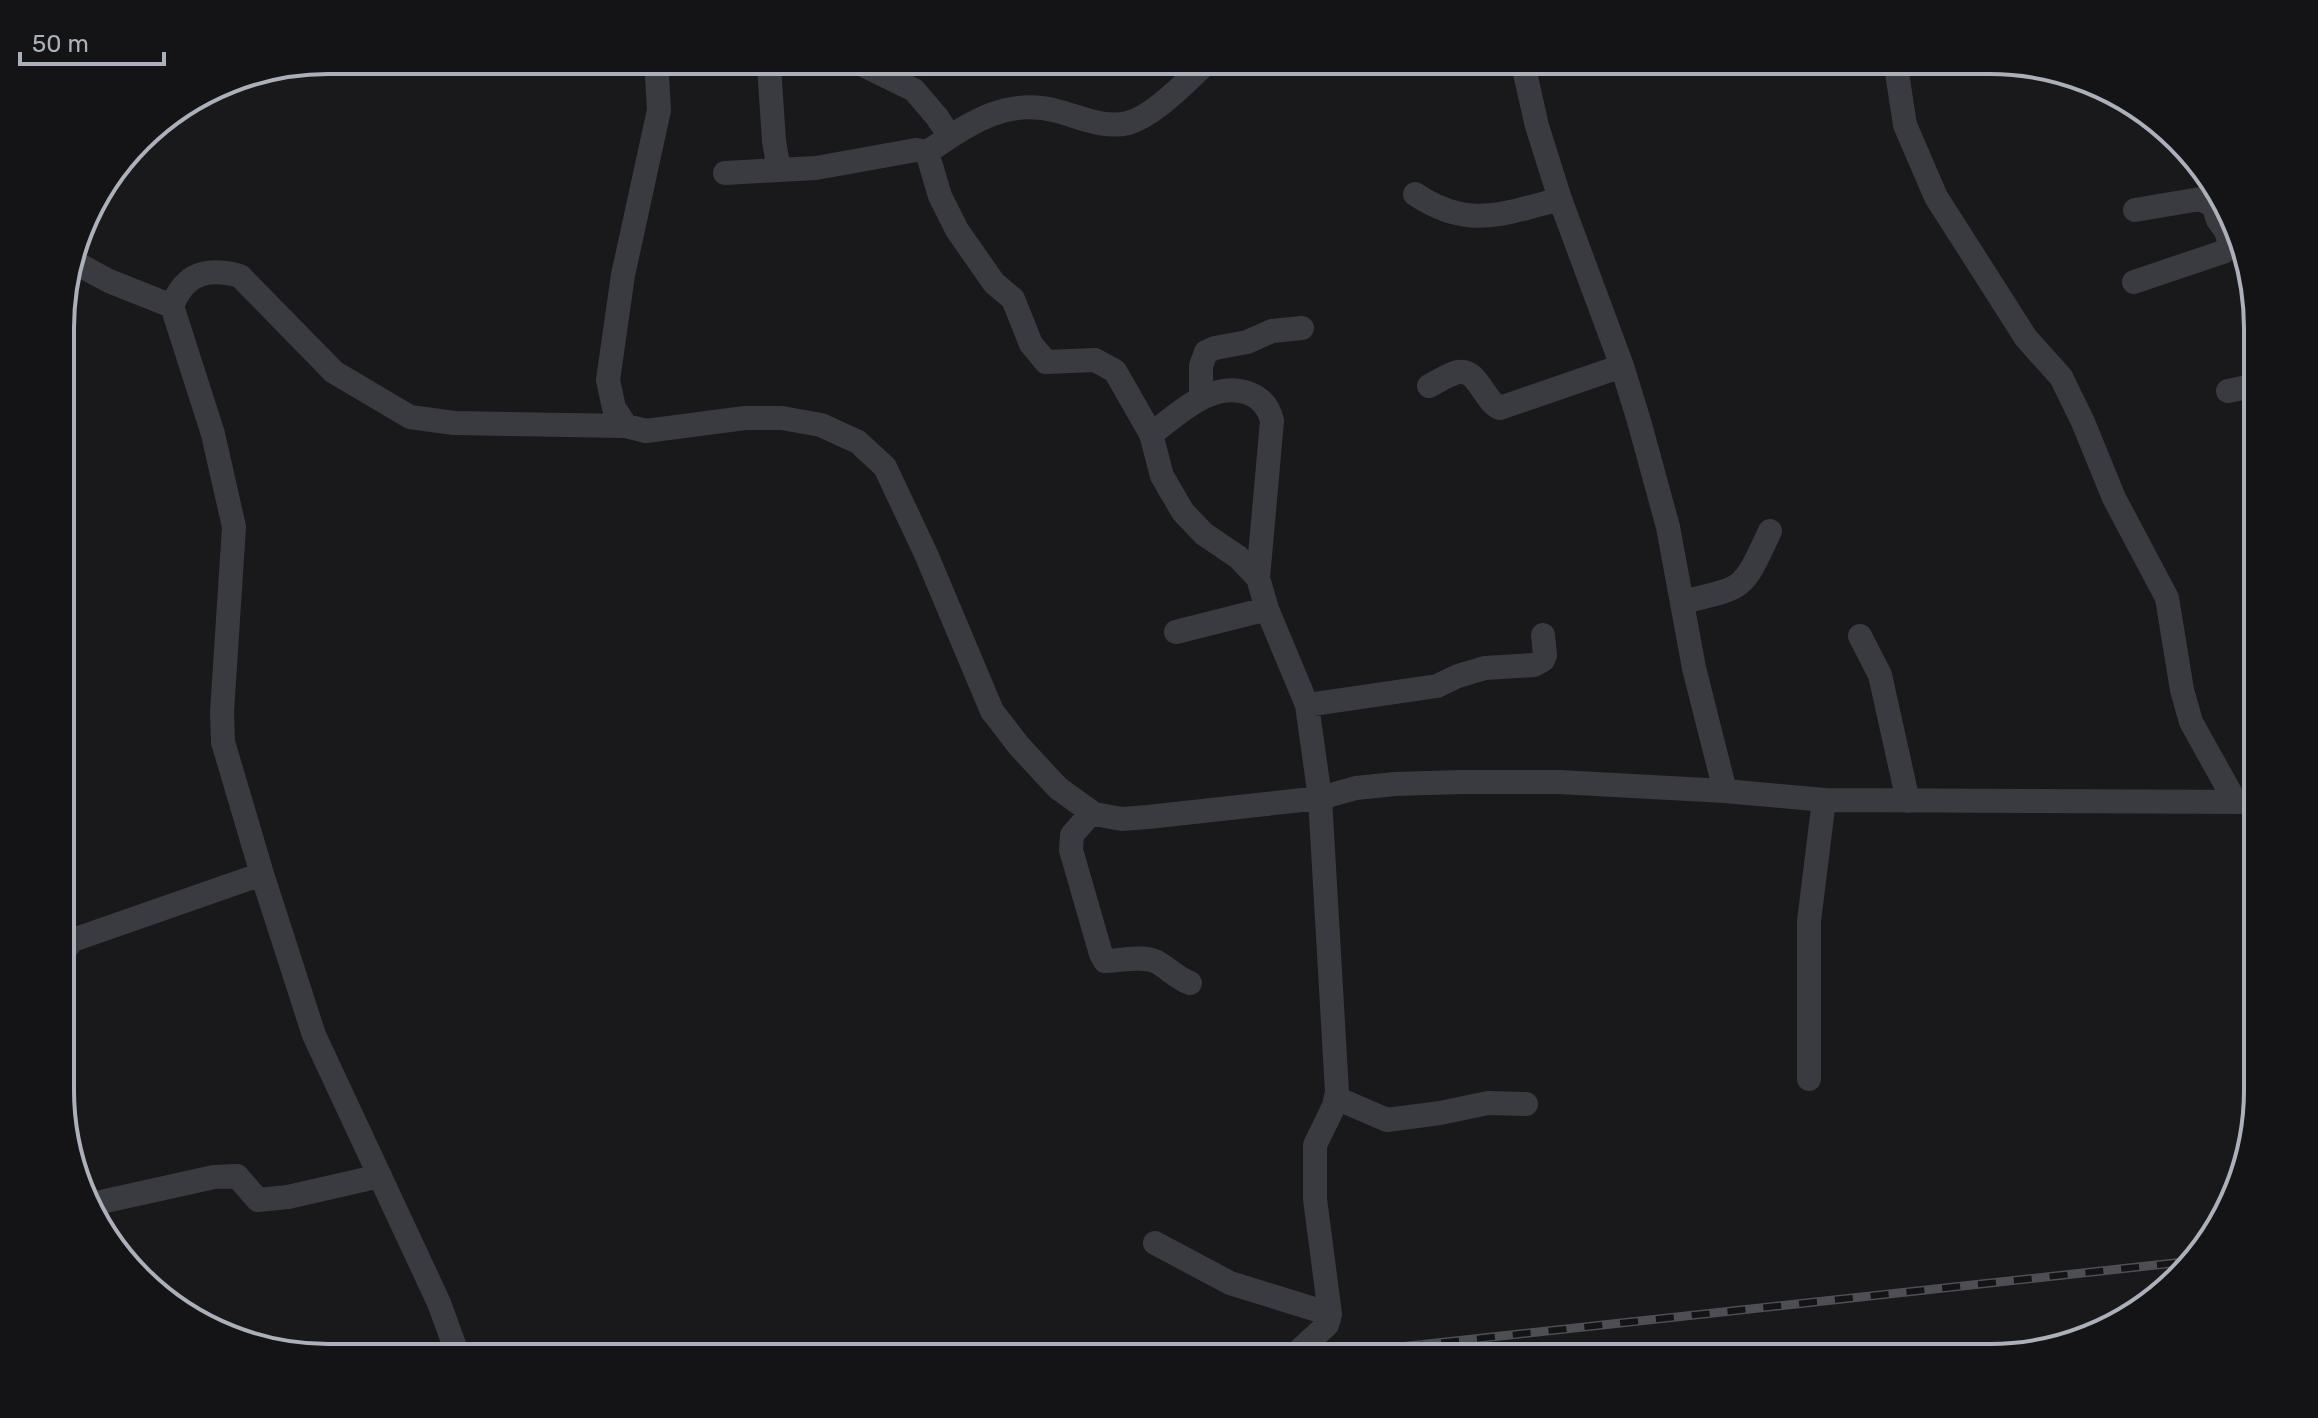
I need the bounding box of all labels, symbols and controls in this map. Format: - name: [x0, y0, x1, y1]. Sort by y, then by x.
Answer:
- scale bar: [20, 16, 164, 66]
- text: 50 m: [32, 30, 89, 58]

